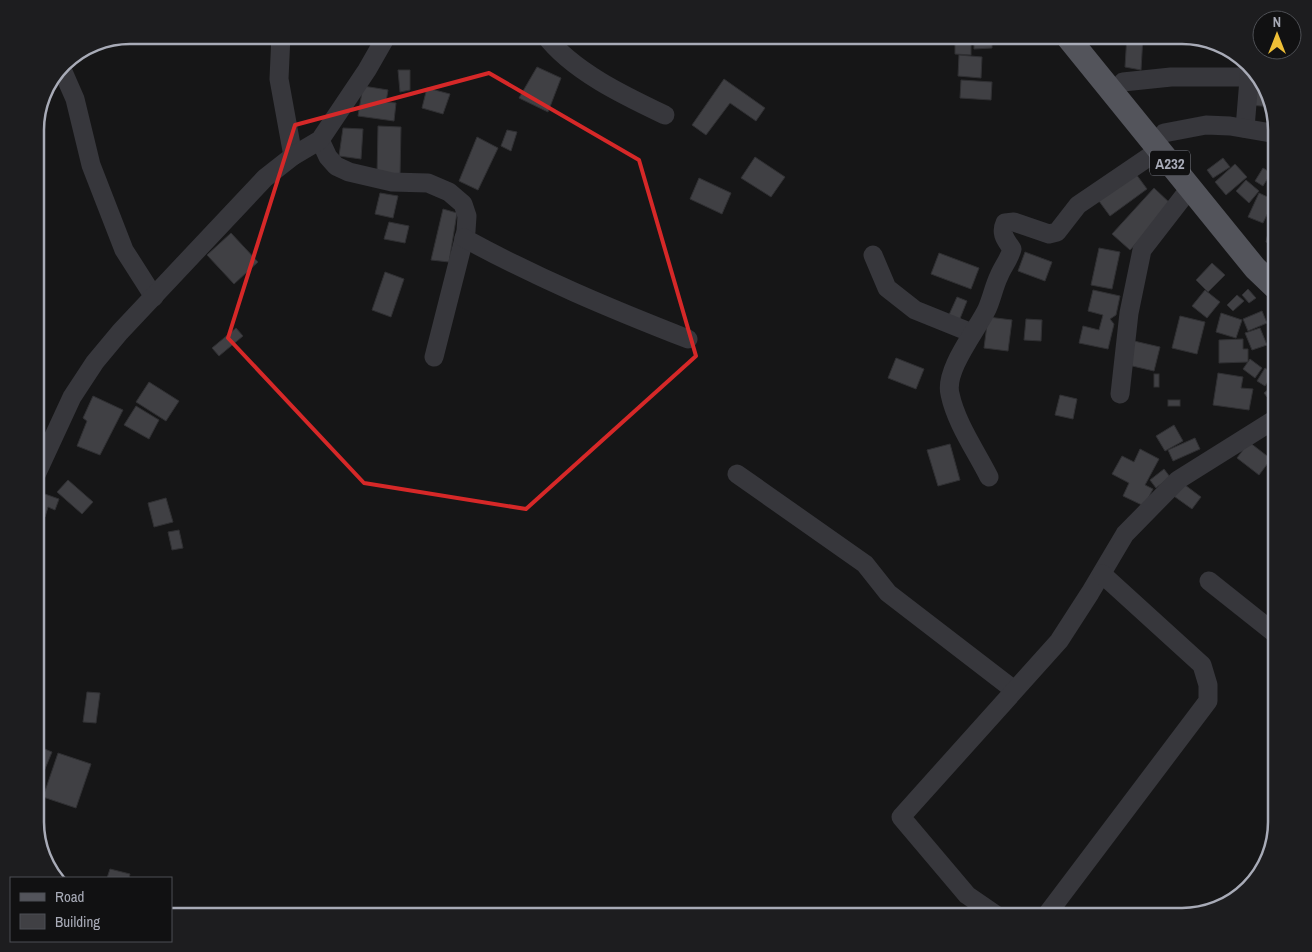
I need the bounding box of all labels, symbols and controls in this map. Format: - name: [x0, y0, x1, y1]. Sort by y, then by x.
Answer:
- north arrow: [1252, 10, 1302, 60]
- text: N: [1273, 13, 1281, 31]
- road number: A232: [1150, 150, 1190, 176]
- legend: [10, 877, 172, 942]
- text: Road: [55, 886, 84, 907]
- text: Building: [55, 911, 100, 932]

